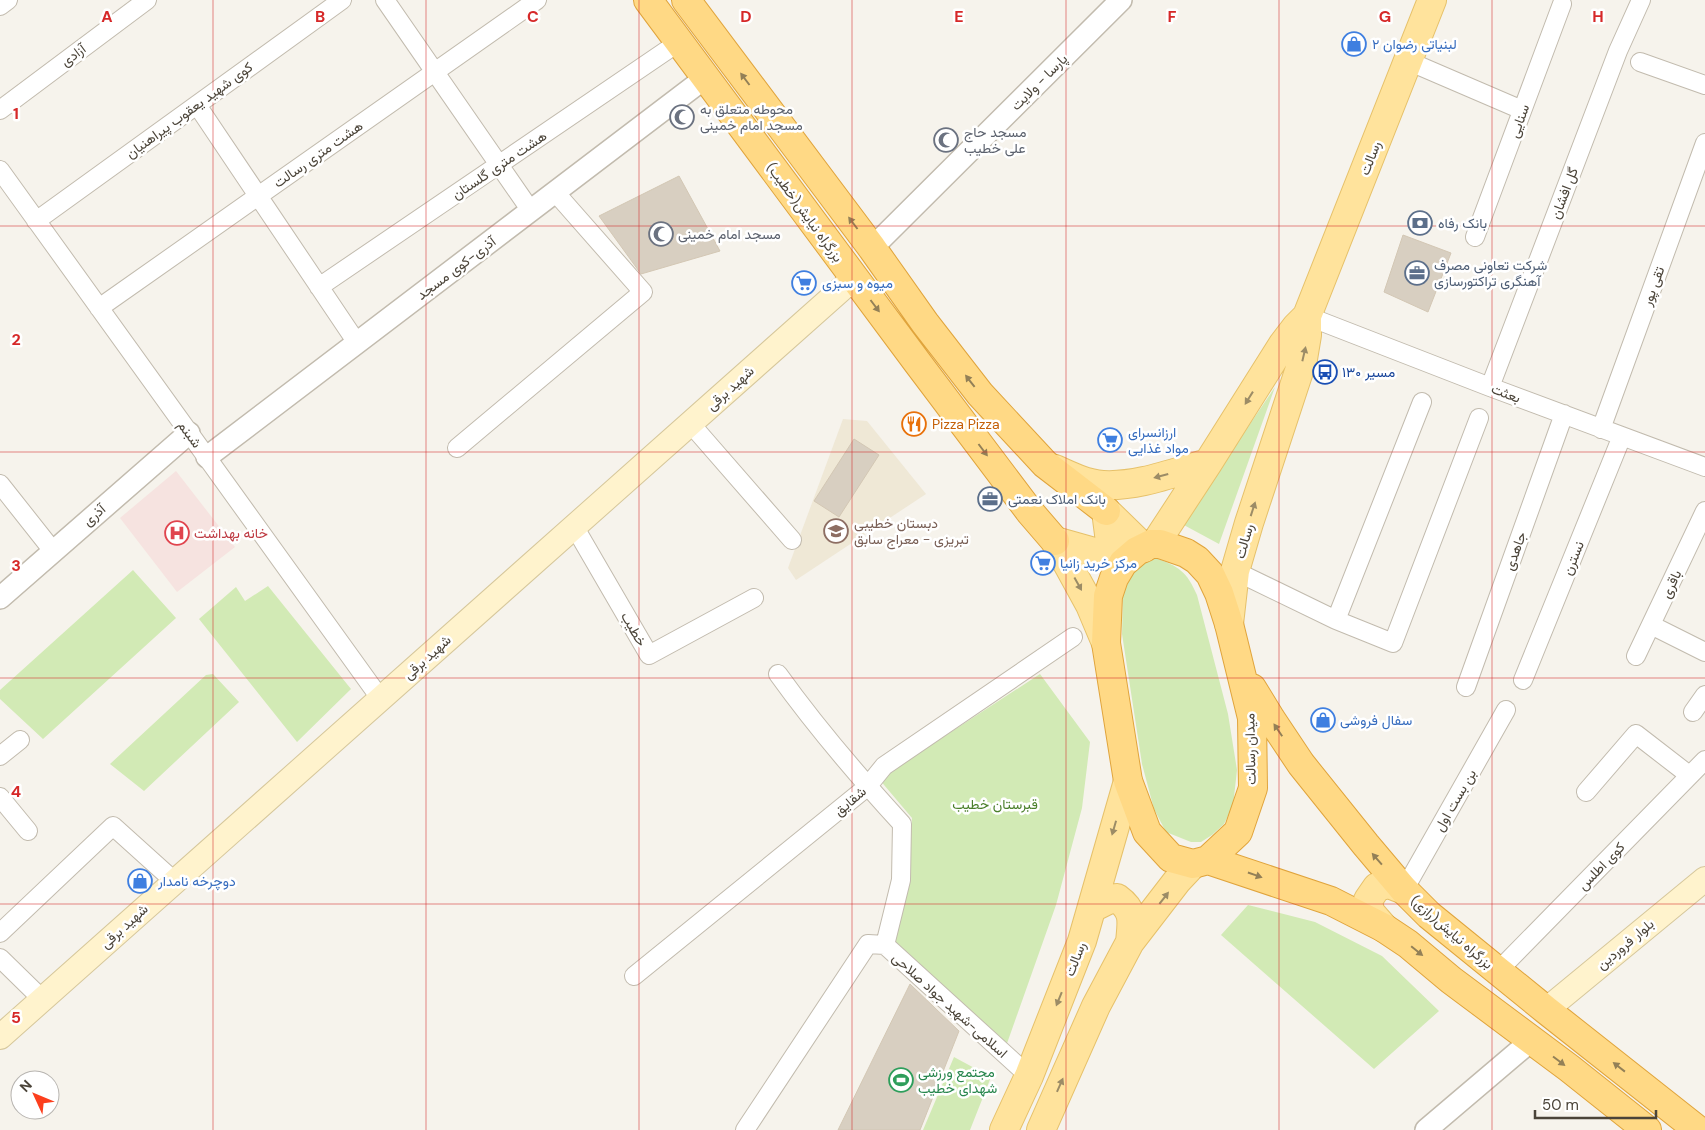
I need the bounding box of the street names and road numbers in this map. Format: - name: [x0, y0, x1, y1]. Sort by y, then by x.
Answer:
- street label: آزادی: [57, 39, 91, 70]
- street label: پارسا - ولایت: [1007, 50, 1072, 115]
- street label: کوی شهید یعقوب پیراهنیان: [122, 58, 257, 163]
- street label: سنایی: [1505, 102, 1533, 140]
- street label: هشت متری رسالت: [270, 116, 366, 192]
- street label: هشت متری گلستان: [448, 126, 550, 203]
- street label: رسالت: [1355, 138, 1385, 178]
- street label: بزرگراه نیایش(خطیب): [763, 159, 847, 265]
- street label: گل افشان: [1546, 165, 1582, 221]
- street label: آذری-کوی مسجد: [413, 231, 501, 304]
- street label: تقی پور: [1637, 264, 1669, 309]
- street label: شهید برقی: [702, 362, 758, 414]
- street label: بعثت: [1489, 379, 1523, 407]
- street label: شبنم: [174, 417, 206, 451]
- street label: آذری: [79, 499, 111, 530]
- street label: رسالت: [1230, 521, 1258, 561]
- street label: جاهدی: [1500, 529, 1530, 573]
- street label: نسترن: [1558, 538, 1588, 578]
- street label: باقری: [1657, 567, 1685, 601]
- street label: خطیب: [617, 609, 651, 649]
- street label: شهید برقی: [399, 631, 455, 683]
- street label: میدان رسالت: [1240, 713, 1260, 785]
- street label: بن بست اول: [1430, 766, 1481, 835]
- street label: شقایق: [830, 782, 870, 820]
- street label: کوی اطلس: [1574, 838, 1628, 894]
- street label: بزرگراه نیایش(رازی): [1407, 891, 1497, 973]
- street label: شهید برقی: [96, 900, 152, 952]
- street label: بلوار فروردین: [1593, 915, 1657, 973]
- street label: رسالت: [1060, 939, 1090, 979]
- street label: اسلامی-شهید جواد صلاحی: [889, 948, 1011, 1062]

